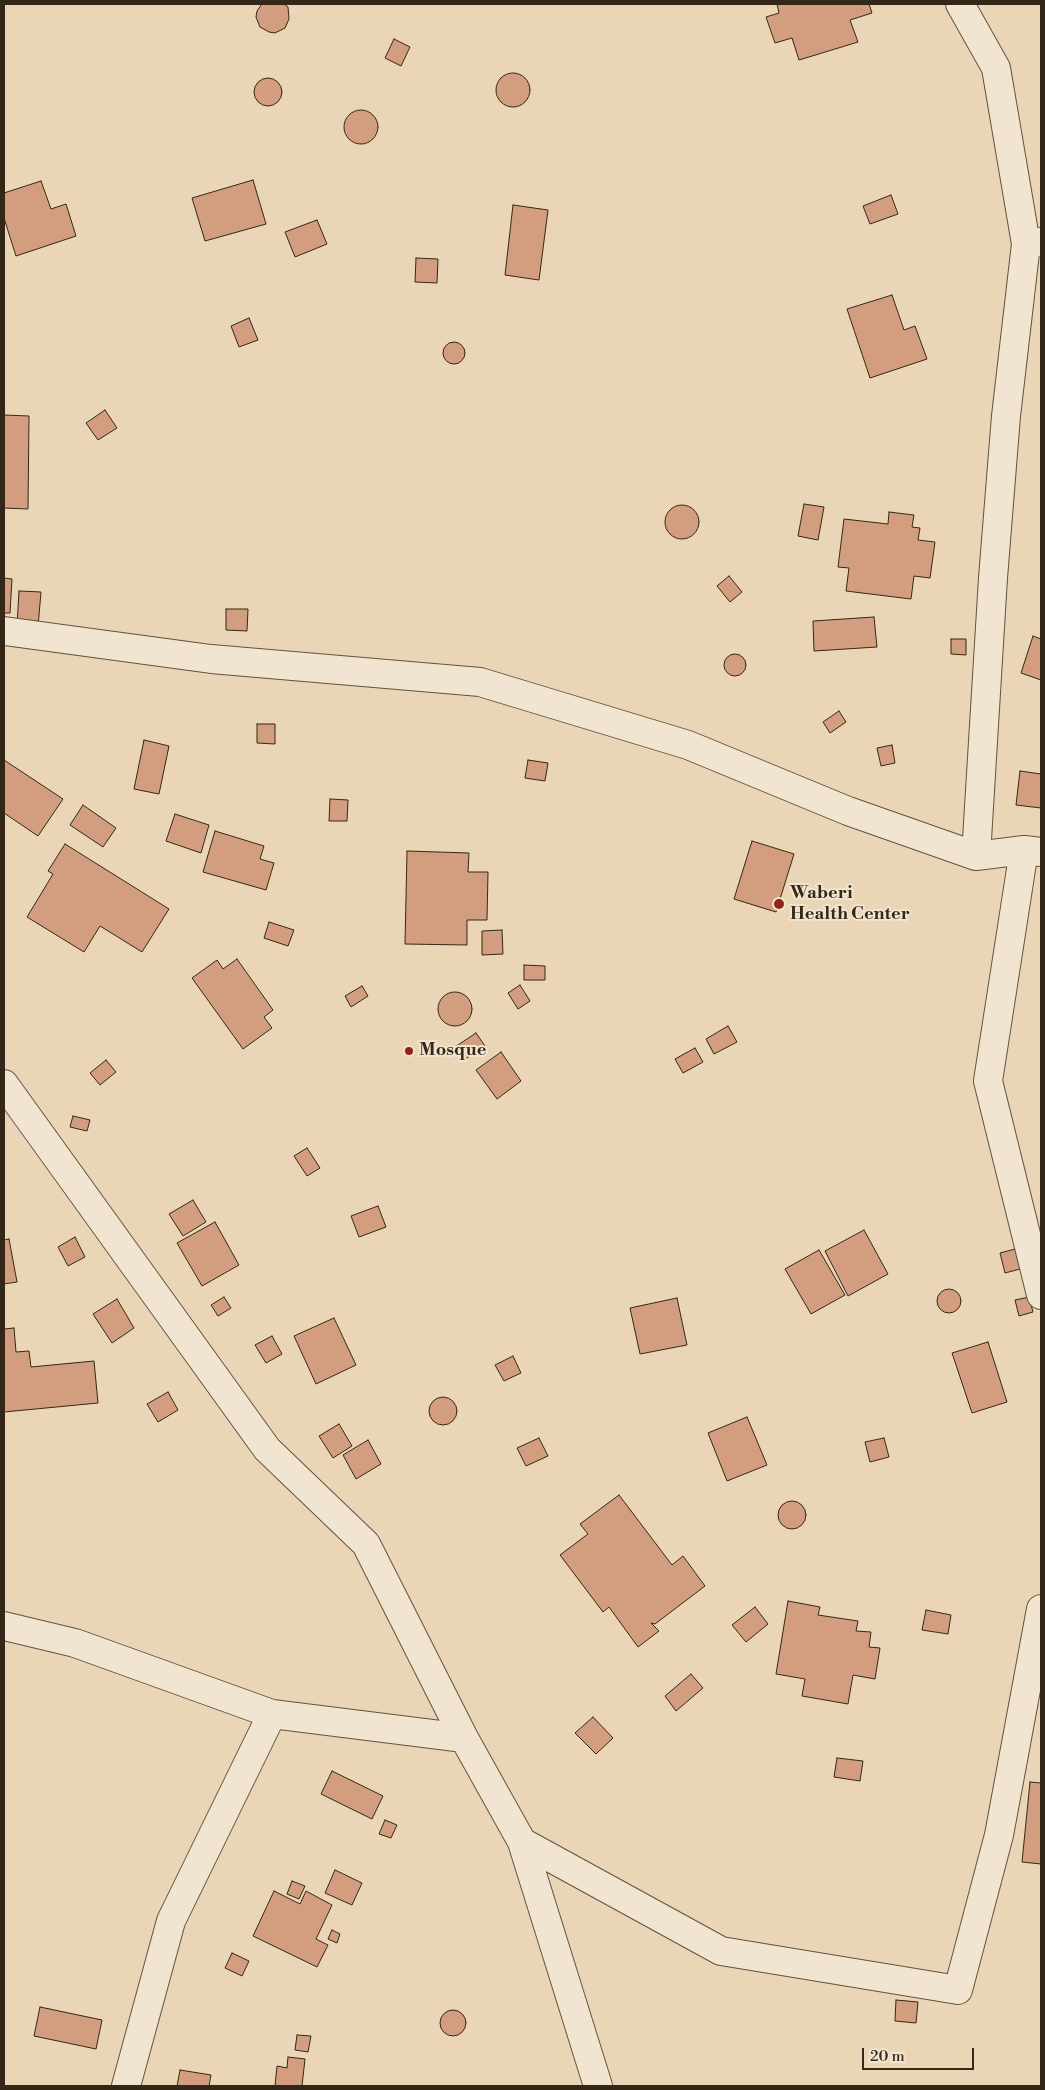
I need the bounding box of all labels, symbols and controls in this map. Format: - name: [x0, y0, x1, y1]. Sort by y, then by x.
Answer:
- place label: Waberi Health Center: [790, 883, 910, 926]
- marker: Waberi Health Center: [772, 897, 786, 911]
- place label: Mosque: [419, 1040, 487, 1062]
- marker: Mosque: [403, 1045, 415, 1057]
- scale bar: [865, 2038, 978, 2070]
- text: 20 m: [870, 2047, 905, 2066]

